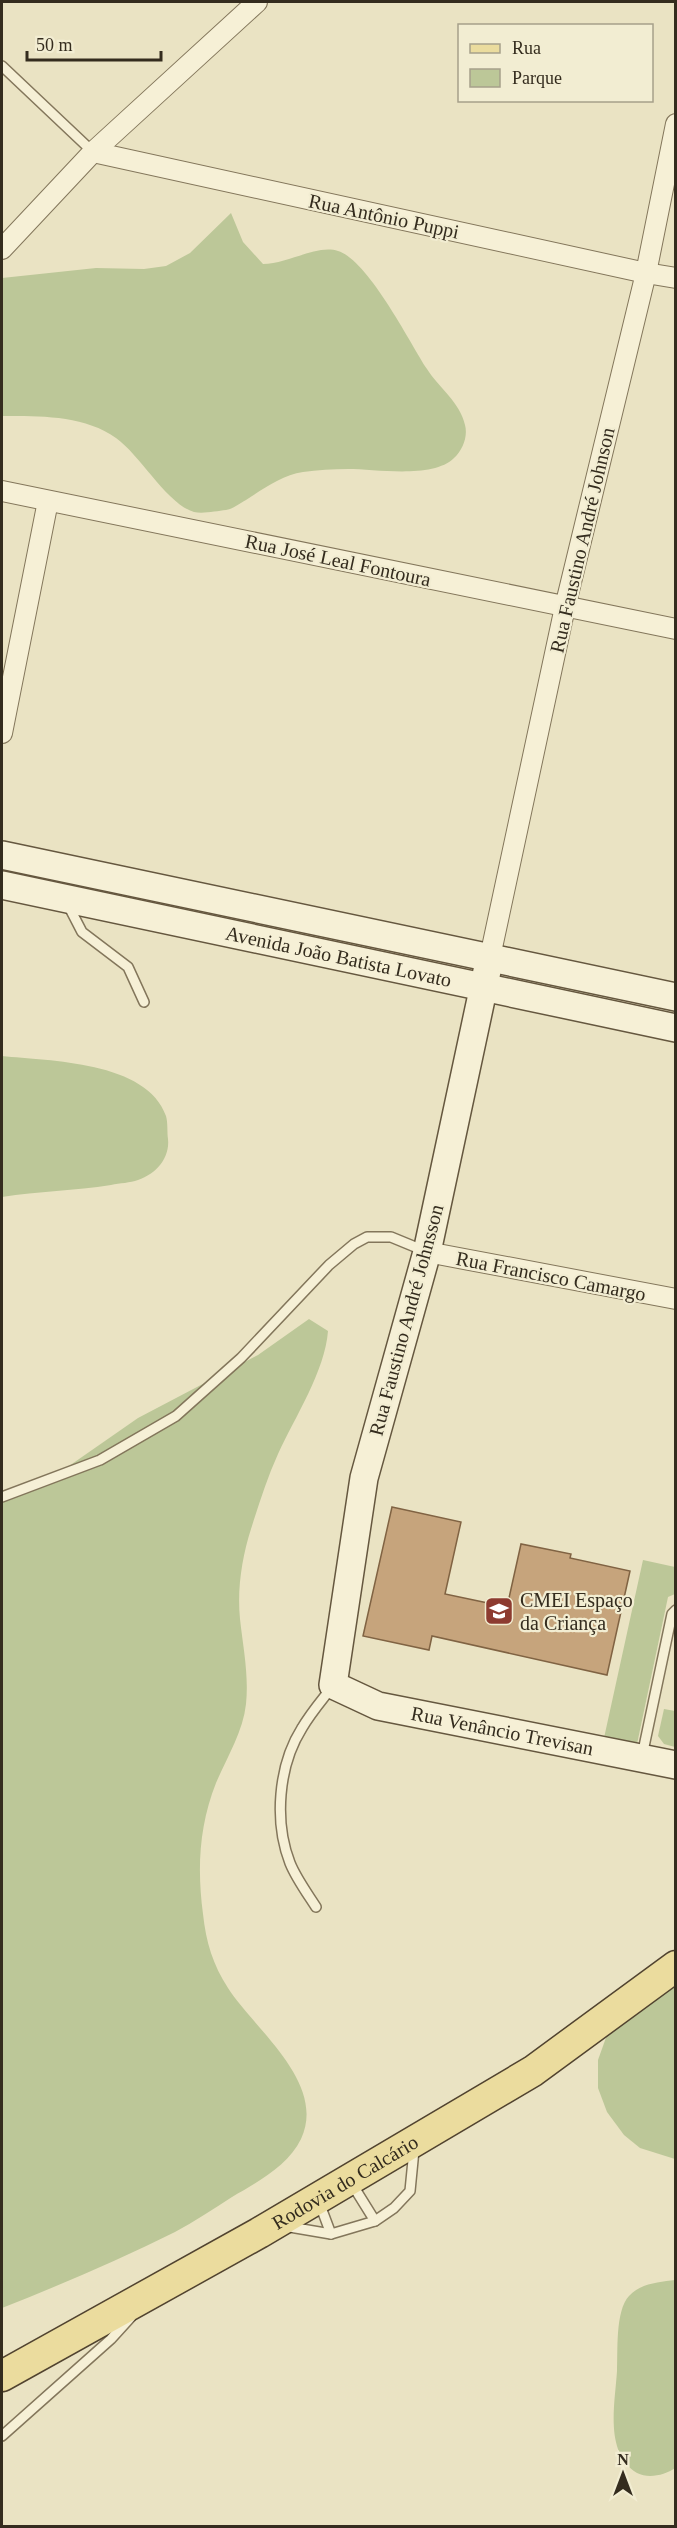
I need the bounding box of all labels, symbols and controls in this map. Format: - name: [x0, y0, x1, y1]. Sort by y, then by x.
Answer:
- scale bar: [27, 24, 160, 62]
- legend: [458, 24, 653, 102]
- text: 50 m: [36, 35, 73, 55]
- text: Rua: [512, 38, 541, 58]
- text: Parque: [512, 68, 562, 88]
- street label: Rua Antônio Puppi: [307, 189, 462, 244]
- street label: Rua Faustino André Johnson: [545, 425, 619, 655]
- street label: Rua José Leal Fontoura: [243, 530, 433, 590]
- street label: Avenida João Batista Lovato: [224, 922, 453, 991]
- street label: Rua Faustino André Johnsson: [365, 1202, 447, 1438]
- street label: Rua Francisco Camargo: [454, 1247, 648, 1306]
- place label: CMEI Espaço da Criança: [520, 1589, 633, 1635]
- school or university icon: CMEI Espaço da Criança: [483, 1595, 515, 1627]
- street label: Rua Venâncio Trevisan: [409, 1702, 595, 1759]
- street label: Rodovia do Calcário: [268, 2131, 422, 2234]
- north arrow: [593, 2444, 653, 2504]
- text: N: [617, 2451, 629, 2468]

